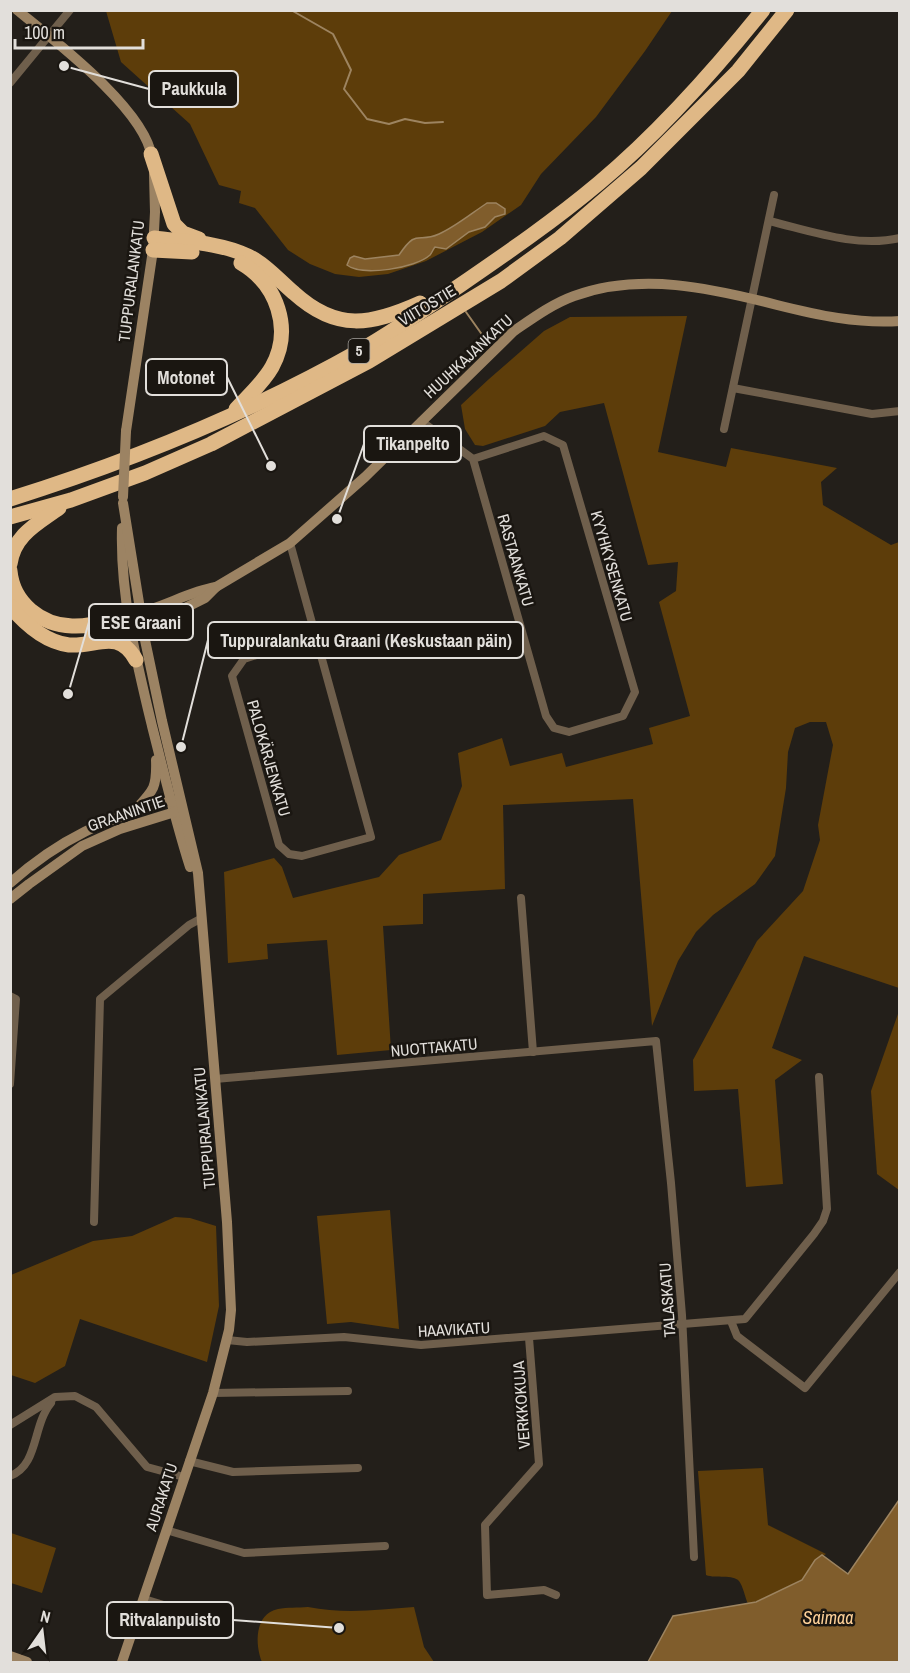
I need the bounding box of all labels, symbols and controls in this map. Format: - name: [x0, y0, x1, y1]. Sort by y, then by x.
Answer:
- scale bar: [15, 12, 142, 50]
- text: 100 m: [24, 20, 65, 45]
- callout: Paukkula: [149, 71, 238, 107]
- text: Paukkula: [162, 76, 227, 101]
- street label: TUPPURALANKATU: [113, 219, 149, 343]
- street label: VIITOSTIE: [394, 279, 460, 331]
- street label: HUUHKAJANKATU: [419, 309, 517, 403]
- road number: 5: [348, 339, 370, 363]
- callout: Motonet: [146, 359, 227, 395]
- text: Motonet: [157, 365, 215, 390]
- callout: Tikanpelto: [364, 426, 461, 462]
- text: Tikanpelto: [376, 431, 450, 456]
- street label: KYYHKYSENKATU: [586, 508, 638, 624]
- street label: RASTAANKATU: [492, 511, 540, 609]
- callout: ESE Graani: [89, 604, 193, 640]
- text: ESE Graani: [101, 610, 181, 635]
- callout: Tuppuralankatu Graani (Keskustaan päin): [208, 622, 523, 658]
- text: Tuppuralankatu Graani (Keskustaan päin): [220, 628, 512, 653]
- street label: PALOKÄRJENKATU: [242, 697, 296, 819]
- street label: GRAANINTIE: [85, 790, 167, 836]
- street label: NUOTTAKATU: [390, 1032, 478, 1062]
- street label: TUPPURALANKATU: [188, 1066, 220, 1190]
- street label: TALASKATU: [653, 1262, 681, 1338]
- street label: HAAVIKATU: [417, 1316, 491, 1342]
- street label: VERKKOKUJA: [507, 1360, 535, 1450]
- street label: AURAKATU: [139, 1460, 182, 1535]
- north arrow: [12, 1601, 72, 1661]
- callout: Ritvalanpuisto: [107, 1602, 233, 1638]
- text: N: [38, 1605, 53, 1628]
- water label: Saimaa: [803, 1605, 853, 1630]
- text: Ritvalanpuisto: [119, 1607, 221, 1632]

